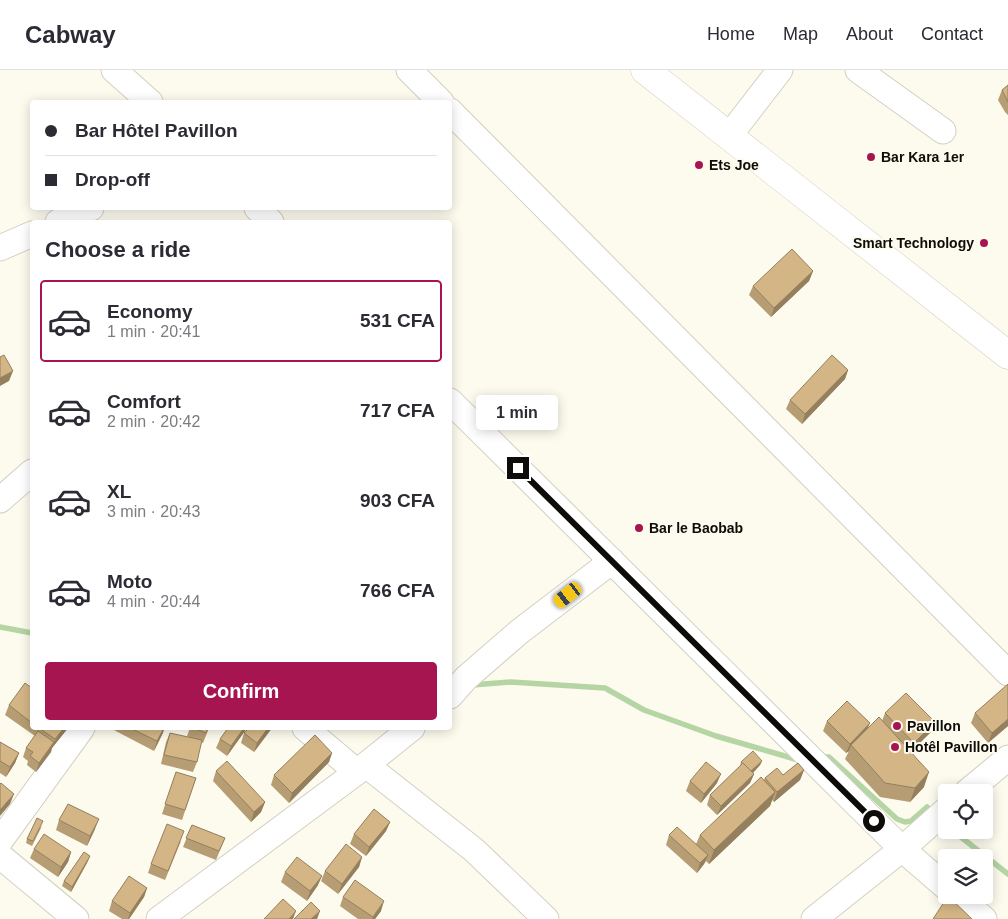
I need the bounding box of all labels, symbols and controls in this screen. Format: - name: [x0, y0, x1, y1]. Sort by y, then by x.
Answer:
- text: Cabway: [25, 21, 116, 48]
- text: Home: [707, 24, 755, 44]
- text: Map: [783, 24, 818, 44]
- text: About: [846, 24, 893, 44]
- text: Contact: [921, 24, 983, 44]
- text: Bar Hôtel Pavillon: [75, 120, 238, 141]
- place label: Bar Kara 1er: [881, 149, 965, 165]
- marker: Bar Kara 1er: [865, 151, 877, 163]
- place label: Ets Joe: [709, 157, 759, 173]
- marker: Ets Joe: [693, 159, 705, 171]
- text: Drop-off: [75, 169, 150, 190]
- place label: Smart Technology: [853, 235, 974, 251]
- text: Choose a ride: [45, 237, 190, 262]
- marker: Smart Technology: [978, 237, 990, 249]
- icon: car: [47, 299, 92, 344]
- text: Economy: [107, 301, 193, 322]
- text: 531 CFA: [360, 310, 435, 331]
- text: 1 min · 20:41: [107, 323, 200, 340]
- icon: car: [47, 389, 92, 434]
- text: Comfort: [107, 391, 181, 412]
- callout: 1 min: [477, 396, 559, 430]
- text: 717 CFA: [360, 400, 435, 421]
- text: 1 min: [496, 404, 538, 421]
- text: 2 min · 20:42: [107, 413, 200, 430]
- route end: [507, 457, 529, 479]
- icon: car: [47, 479, 92, 524]
- text: XL: [107, 481, 131, 502]
- text: 903 CFA: [360, 490, 435, 511]
- text: 3 min · 20:43: [107, 503, 200, 520]
- place label: Bar le Baobab: [649, 520, 743, 536]
- marker: Bar le Baobab: [633, 522, 645, 534]
- icon: car: [47, 569, 92, 614]
- text: Moto: [107, 571, 152, 592]
- text: 766 CFA: [360, 580, 435, 601]
- car: [551, 580, 584, 610]
- text: 4 min · 20:44: [107, 593, 200, 610]
- button: Confirm: [45, 662, 437, 720]
- place label: Pavillon: [907, 718, 961, 734]
- marker: Pavillon: [891, 720, 903, 732]
- place label: Hotêl Pavillon: [905, 739, 998, 755]
- marker: Hotêl Pavillon: [889, 741, 901, 753]
- map controls: [938, 784, 993, 904]
- button: locate: [938, 784, 993, 839]
- route start: [863, 810, 885, 832]
- button: layers: [938, 849, 993, 904]

